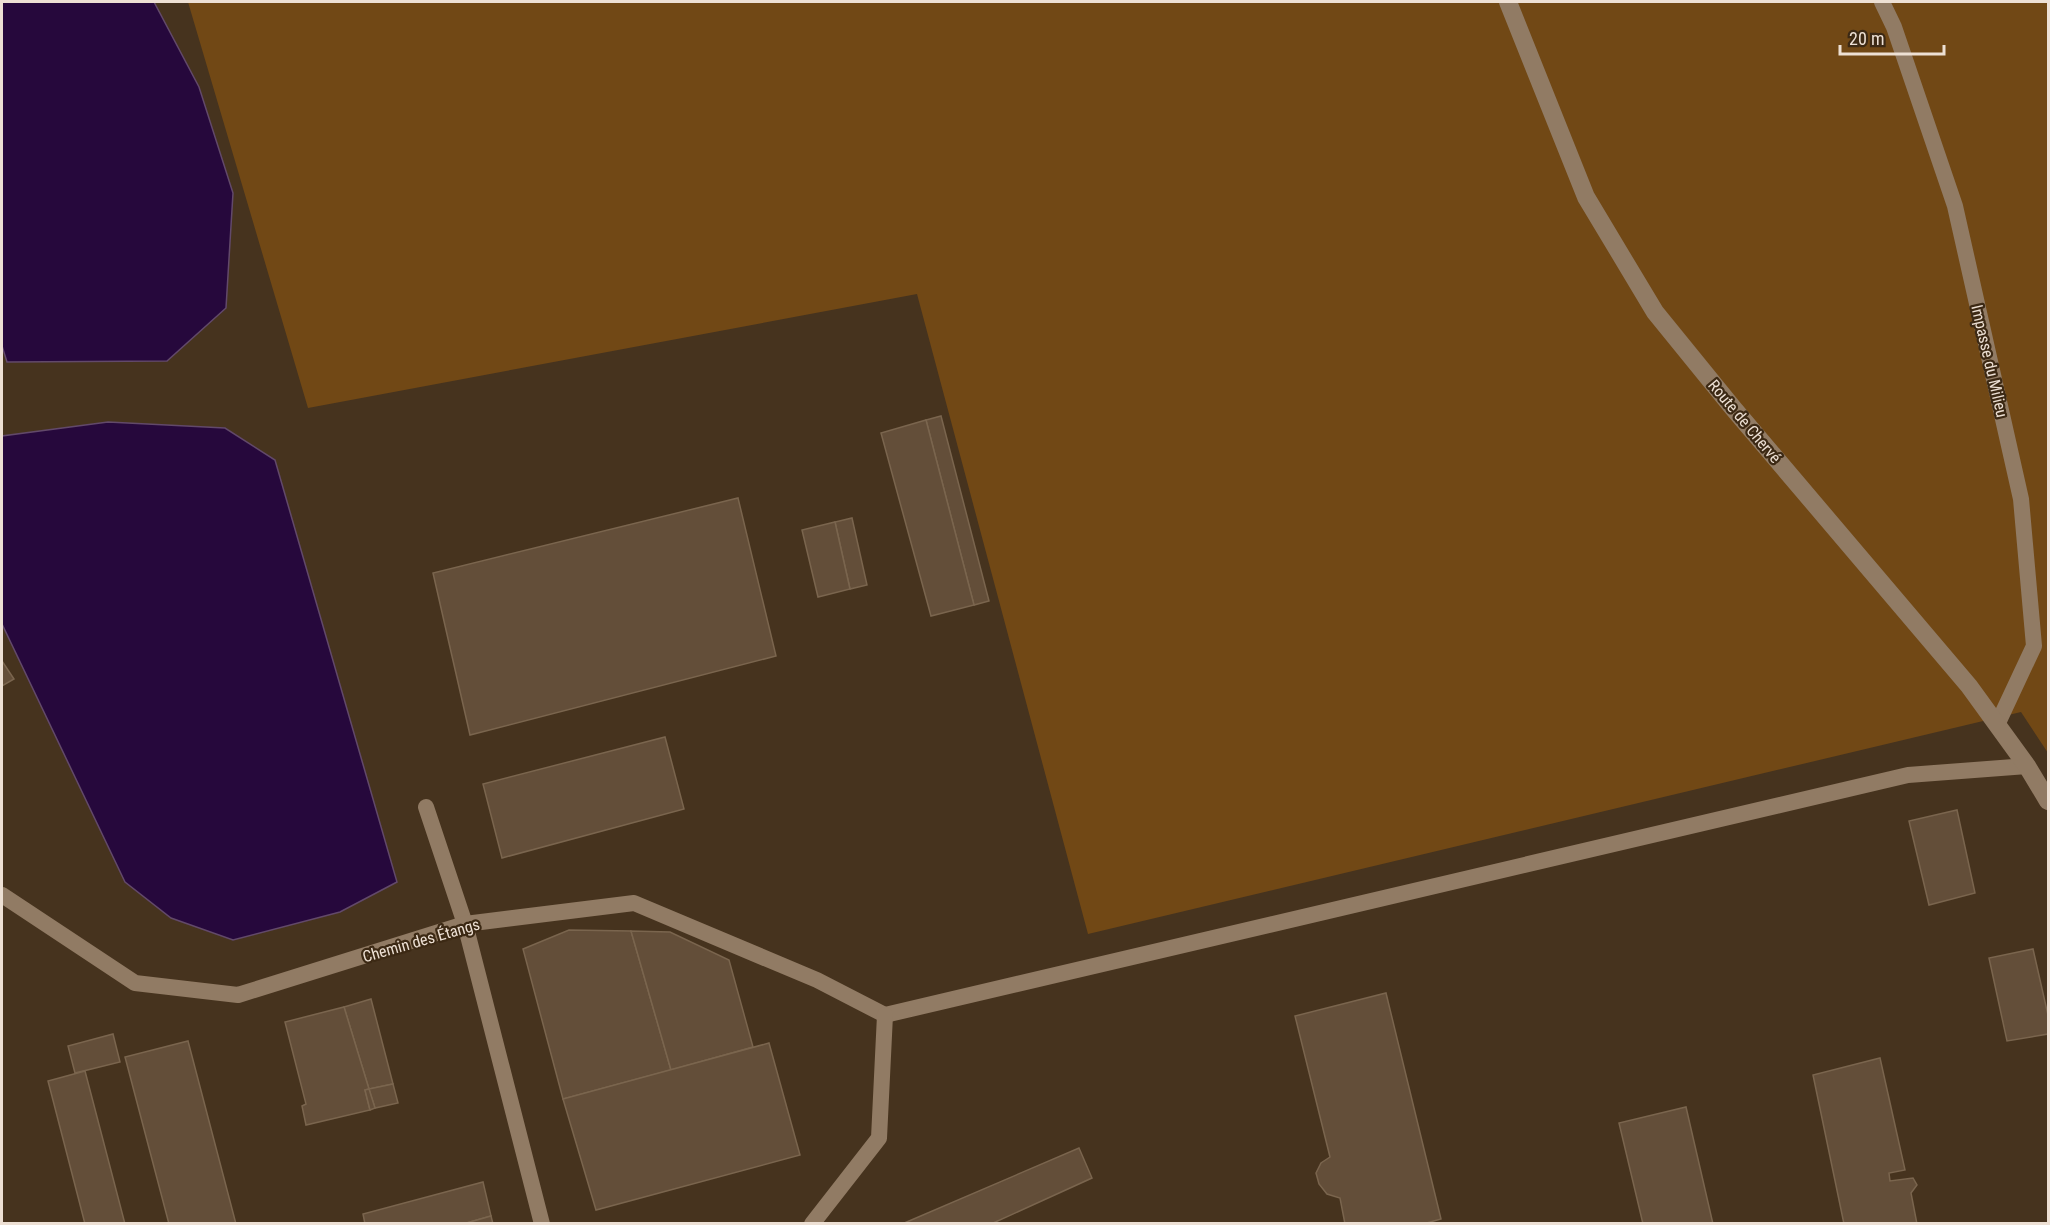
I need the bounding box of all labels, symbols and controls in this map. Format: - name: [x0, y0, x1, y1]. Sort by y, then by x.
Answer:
- scale bar: [1840, 18, 1944, 56]
- text: 20 m: [1849, 28, 1884, 49]
- street label: Impasse du Milieu: [1967, 303, 2012, 419]
- street label: Route de Chervé: [1704, 376, 1785, 467]
- street label: Chemin des Étangs: [360, 915, 482, 966]

